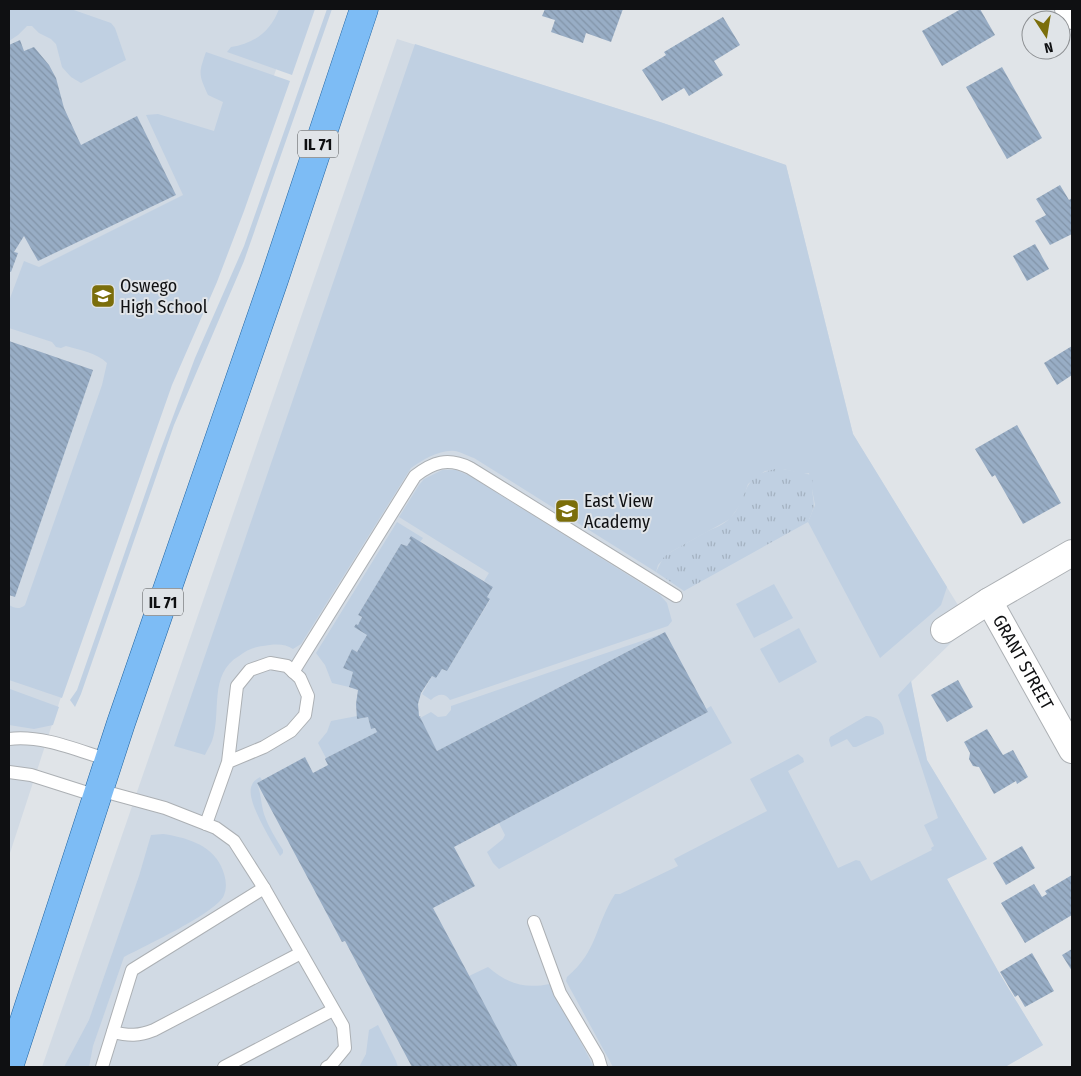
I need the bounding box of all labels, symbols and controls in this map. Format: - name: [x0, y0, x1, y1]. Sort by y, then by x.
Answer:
- north arrow: [1021, 10, 1071, 60]
- text: N: [1043, 38, 1054, 56]
- road number: IL 71: [298, 130, 338, 158]
- place label: Oswego High School: [120, 275, 208, 318]
- school or university icon: Oswego High School: [90, 283, 116, 309]
- place label: East View Academy: [584, 490, 653, 533]
- school or university icon: East View Academy: [554, 498, 580, 524]
- road number: IL 71: [143, 588, 183, 616]
- street label: GRANT STREET: [988, 611, 1059, 714]

